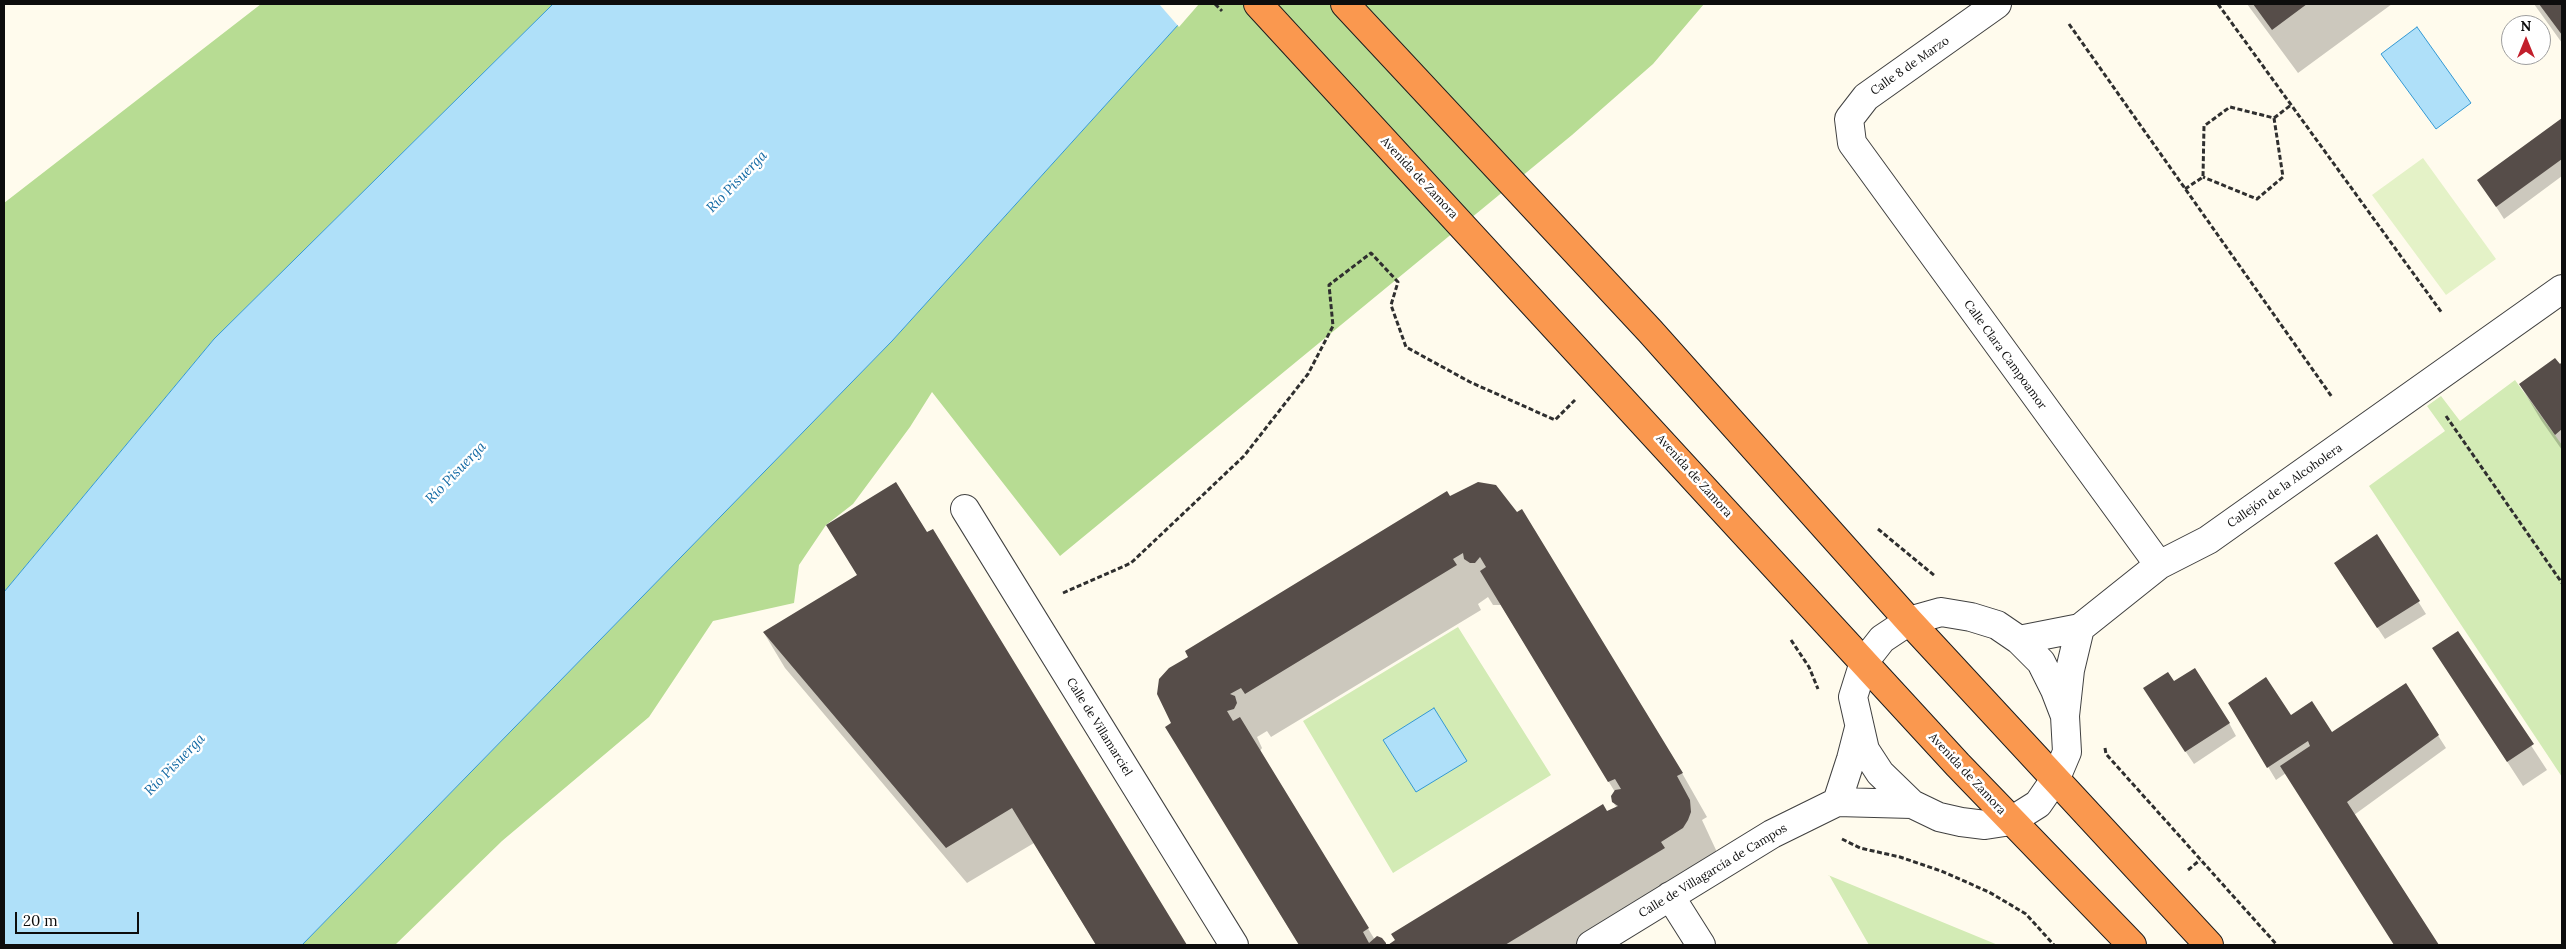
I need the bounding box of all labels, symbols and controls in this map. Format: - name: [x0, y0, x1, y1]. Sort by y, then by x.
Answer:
- north arrow: [2501, 15, 2551, 65]
- text: N: [2521, 17, 2531, 35]
- street label: Calle 8 de Marzo: [1868, 33, 1952, 99]
- street label: Avenida de Zamora: [1377, 134, 1461, 222]
- water label: Río Pisuerga: [703, 148, 771, 216]
- street label: Calle Clara Campoamor: [1960, 297, 2050, 413]
- street label: Avenida de Zamora: [1653, 432, 1735, 520]
- water label: Río Pisuerga: [422, 439, 490, 507]
- street label: Callejón de la Alcoholera: [2225, 441, 2345, 531]
- street label: Calle de Villamarciel: [1063, 675, 1135, 779]
- street label: Avenida de Zamora: [1925, 730, 2009, 818]
- water label: Río Pisuerga: [141, 731, 209, 799]
- street label: Calle de Villagarcía de Campos: [1636, 821, 1790, 921]
- scale bar: [18, 902, 141, 934]
- text: 20 m: [23, 911, 58, 930]

